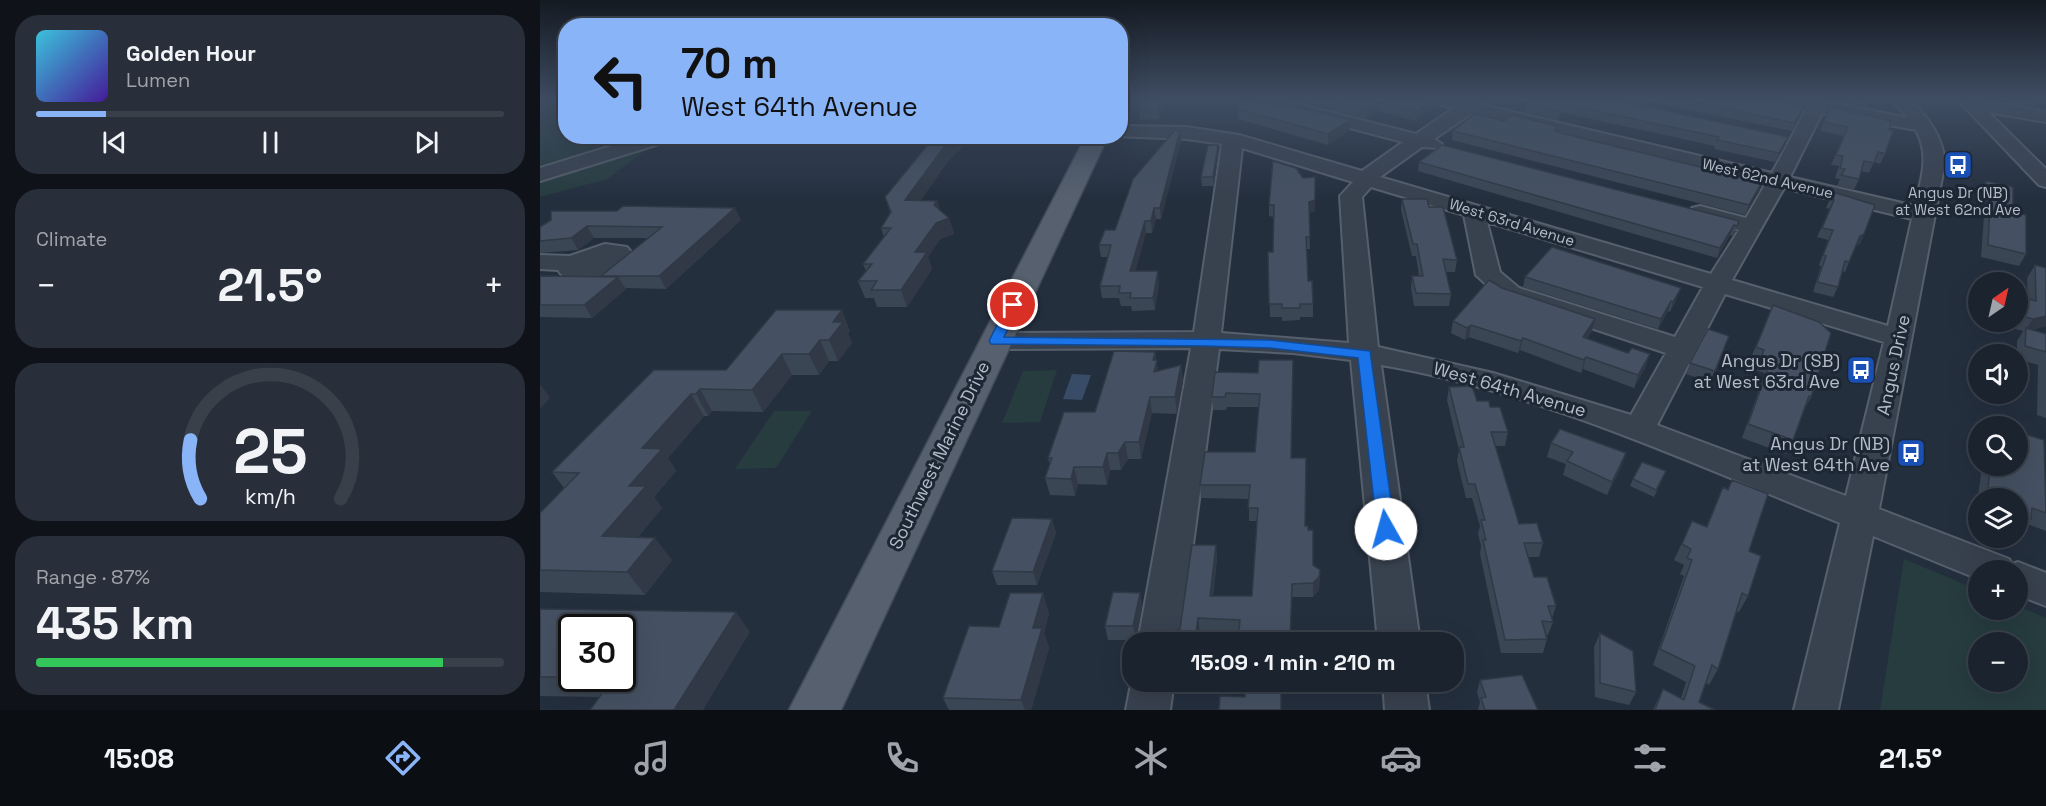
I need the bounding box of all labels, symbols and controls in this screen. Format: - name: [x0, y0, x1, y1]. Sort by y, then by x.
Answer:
- text: 70 m: [681, 37, 778, 90]
- text: Golden Hour: [126, 39, 256, 67]
- icon: left: [582, 42, 660, 120]
- text: Lumen: [126, 67, 190, 93]
- text: West 64th Avenue: [681, 89, 918, 124]
- icon: previous: [98, 126, 131, 159]
- icon: pause: [254, 126, 287, 159]
- icon: next: [410, 126, 443, 159]
- bus stop icon: Angus Dr (NB) at West 62nd Ave: [1942, 149, 1974, 181]
- street label: West 62nd Avenue: [1701, 154, 1835, 202]
- place label: Angus Dr (NB) at West 62nd Ave: [1895, 183, 2021, 219]
- street label: West 63rd Avenue: [1447, 194, 1577, 250]
- text: Climate: [36, 226, 107, 252]
- text: 21.5°: [217, 257, 323, 314]
- text: −: [36, 265, 56, 307]
- text: +: [484, 265, 504, 307]
- north arrow: [1968, 272, 2028, 332]
- map controls: [1968, 272, 2028, 692]
- pin: [987, 279, 1038, 330]
- icon: arrive: [996, 288, 1029, 321]
- street label: Angus Drive: [1871, 313, 1915, 417]
- button: sound: [1968, 344, 2028, 404]
- place label: Angus Dr (SB) at West 63rd Ave: [1694, 349, 1840, 393]
- bus stop icon: Angus Dr (SB) at West 63rd Ave: [1845, 354, 1877, 386]
- street label: West 64th Avenue: [1431, 356, 1589, 422]
- street label: Southwest Marine Drive: [884, 357, 994, 553]
- text: 25: [233, 412, 307, 491]
- button: search: [1968, 416, 2028, 476]
- place label: Angus Dr (NB) at West 64th Ave: [1742, 432, 1890, 476]
- bus stop icon: Angus Dr (NB) at West 64th Ave: [1895, 437, 1927, 469]
- text: km/h: [244, 483, 296, 510]
- button: layers: [1968, 488, 2028, 548]
- position arrow: [1354, 497, 1418, 561]
- button: +: [1968, 560, 2028, 620]
- text: Range · 87%: [36, 564, 150, 590]
- text: 435 km: [36, 595, 194, 652]
- speed limit sign: 30: [558, 614, 636, 692]
- button: −: [1968, 632, 2028, 692]
- text: 15:09 · 1 min · 210 m: [1191, 648, 1395, 676]
- icon: directions: [382, 737, 424, 779]
- icon: music: [631, 737, 673, 779]
- icon: phone: [881, 737, 923, 779]
- icon: climate: [1130, 737, 1172, 779]
- icon: car: [1380, 737, 1422, 779]
- icon: filters: [1629, 737, 1671, 779]
- text: 15:08: [104, 741, 174, 776]
- text: 21.5°: [1879, 741, 1942, 776]

